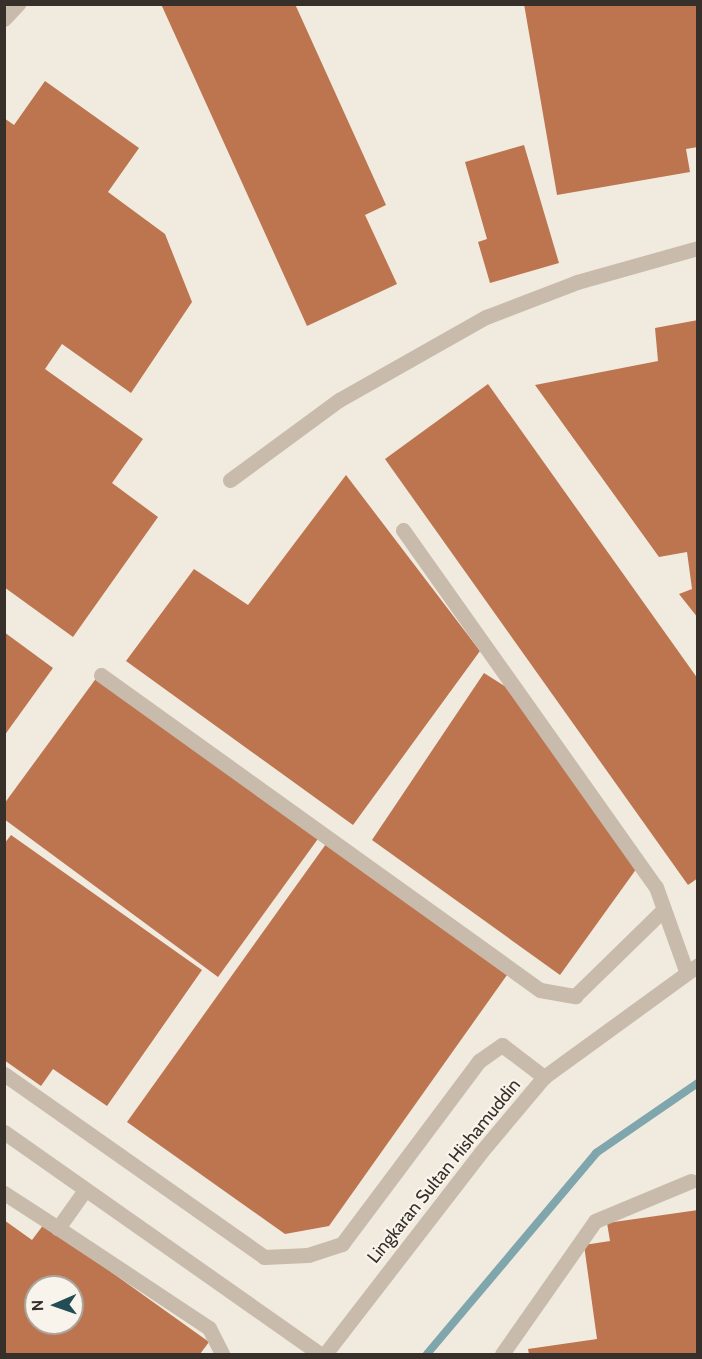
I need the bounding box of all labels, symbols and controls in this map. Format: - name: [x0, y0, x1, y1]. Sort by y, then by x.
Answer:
- street label: Lingkaran Sultan Hishamuddin: [363, 1074, 525, 1268]
- north arrow: [24, 1275, 84, 1335]
- text: N: [28, 1300, 47, 1312]

